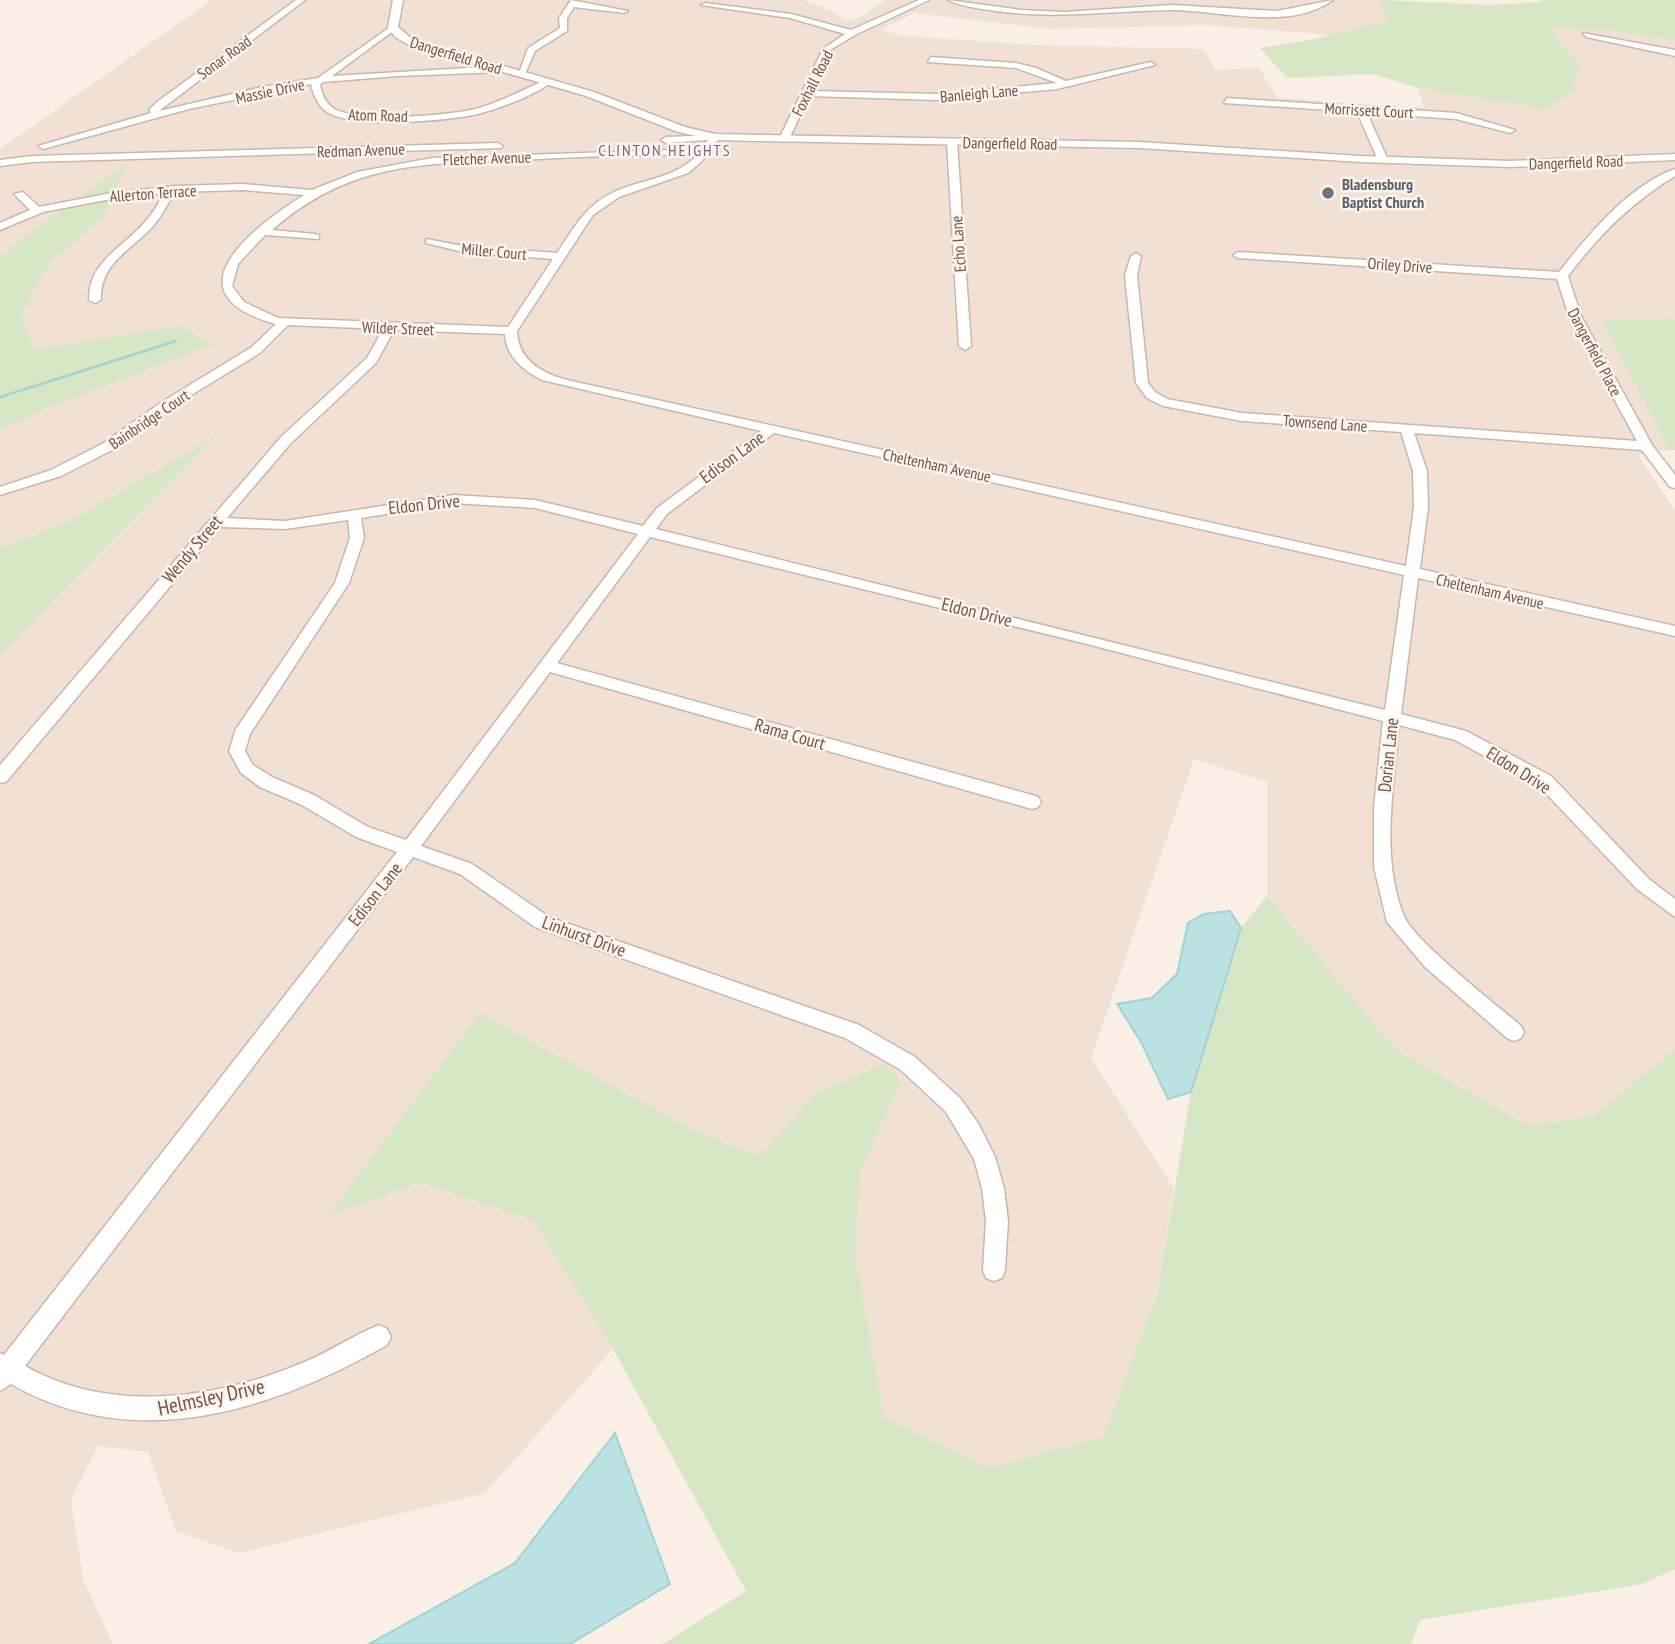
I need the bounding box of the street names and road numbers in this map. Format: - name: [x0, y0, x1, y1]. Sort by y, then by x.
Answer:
- street label: Sonar Road: [193, 31, 255, 83]
- street label: Dangerfield Road: [408, 32, 504, 78]
- street label: Foxhall Road: [787, 47, 837, 119]
- street label: Massie Drive: [234, 74, 306, 108]
- street label: Banleigh Lane: [939, 80, 1019, 106]
- street label: Morrissett Court: [1324, 98, 1414, 122]
- street label: Atom Road: [348, 104, 408, 126]
- street label: Dangerfield Road: [962, 132, 1058, 154]
- street label: Redman Avenue: [317, 138, 405, 162]
- street label: Fletcher Avenue: [442, 146, 532, 170]
- street label: Dangerfield Road: [1528, 150, 1624, 174]
- street label: Allerton Terrace: [109, 180, 197, 206]
- street label: Echo Lane: [946, 215, 970, 273]
- street label: Miller Court: [461, 238, 528, 264]
- street label: Oriley Drive: [1367, 253, 1433, 277]
- street label: Dangerfield Place: [1563, 305, 1627, 399]
- street label: Wilder Street: [361, 317, 435, 339]
- street label: Bainbridge Court: [105, 384, 194, 453]
- street label: Townsend Lane: [1282, 410, 1368, 436]
- street label: Edison Lane: [695, 426, 769, 488]
- street label: Cheltenham Avenue: [881, 444, 993, 486]
- street label: Eldon Drive: [387, 489, 461, 519]
- street label: Wendy Street: [157, 510, 227, 588]
- street label: Cheltenham Avenue: [1434, 569, 1546, 613]
- street label: Eldon Drive: [939, 592, 1015, 632]
- street label: Rama Court: [752, 713, 828, 755]
- street label: Dorian Lane: [1373, 717, 1403, 793]
- street label: Eldon Drive: [1482, 741, 1556, 799]
- street label: Edison Lane: [343, 857, 407, 931]
- street label: Linhurst Drive: [539, 910, 629, 962]
- street label: Helmsley Drive: [155, 1372, 267, 1422]

